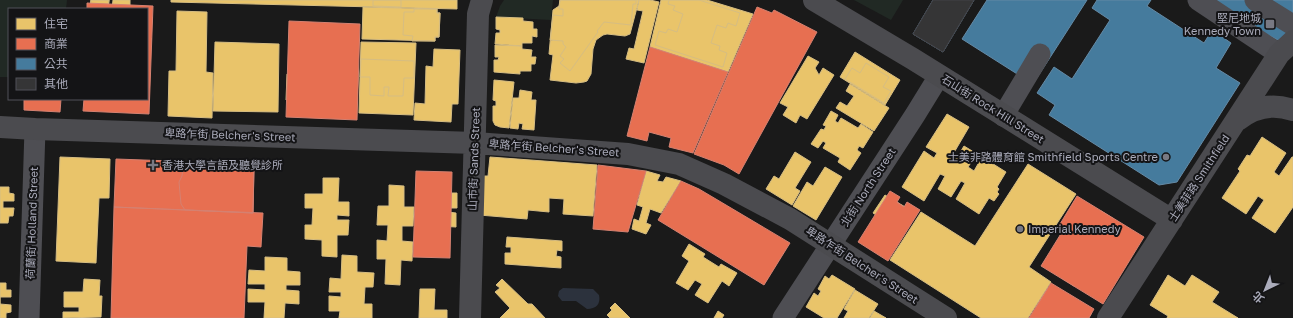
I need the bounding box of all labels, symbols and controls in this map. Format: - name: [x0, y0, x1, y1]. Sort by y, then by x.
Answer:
- legend: [8, 8, 148, 100]
- place label: 堅尼地城 Kennedy Town: [1184, 11, 1261, 37]
- text: 住宅: [44, 16, 68, 31]
- marker: 堅尼地城 Kennedy Town: [1264, 18, 1276, 30]
- text: 商業: [44, 36, 68, 51]
- text: 公共: [44, 56, 68, 71]
- street label: 石山街 Rock Hill Street: [940, 72, 1047, 145]
- text: 其他: [44, 76, 68, 91]
- street label: 山市街 Sands Street: [465, 107, 482, 211]
- street label: 卑路乍街 Belcher's Street: [164, 126, 296, 143]
- street label: 士美菲路 Smithfield: [1166, 132, 1232, 224]
- street label: 卑路乍街 Belcher's Street: [488, 136, 620, 159]
- street label: 北街 North Street: [837, 145, 898, 228]
- place label: 士美非路體育館 Smithfield Sports Centre: [948, 150, 1158, 163]
- marker: 士美非路體育館 Smithfield Sports Centre: [1161, 152, 1171, 162]
- place label: 香港大學言語及聽覺診所: [162, 158, 283, 171]
- marker: 香港大學言語及聽覺診所: [147, 159, 159, 171]
- street label: 荷蘭街 Holland Street: [23, 166, 40, 280]
- place label: Imperial Kennedy: [1028, 222, 1121, 235]
- street label: 卑路乍街 Belcher's Street: [804, 223, 921, 306]
- marker: Imperial Kennedy: [1015, 224, 1025, 234]
- north arrow: [1245, 270, 1285, 310]
- text: 北: [1249, 289, 1266, 306]

